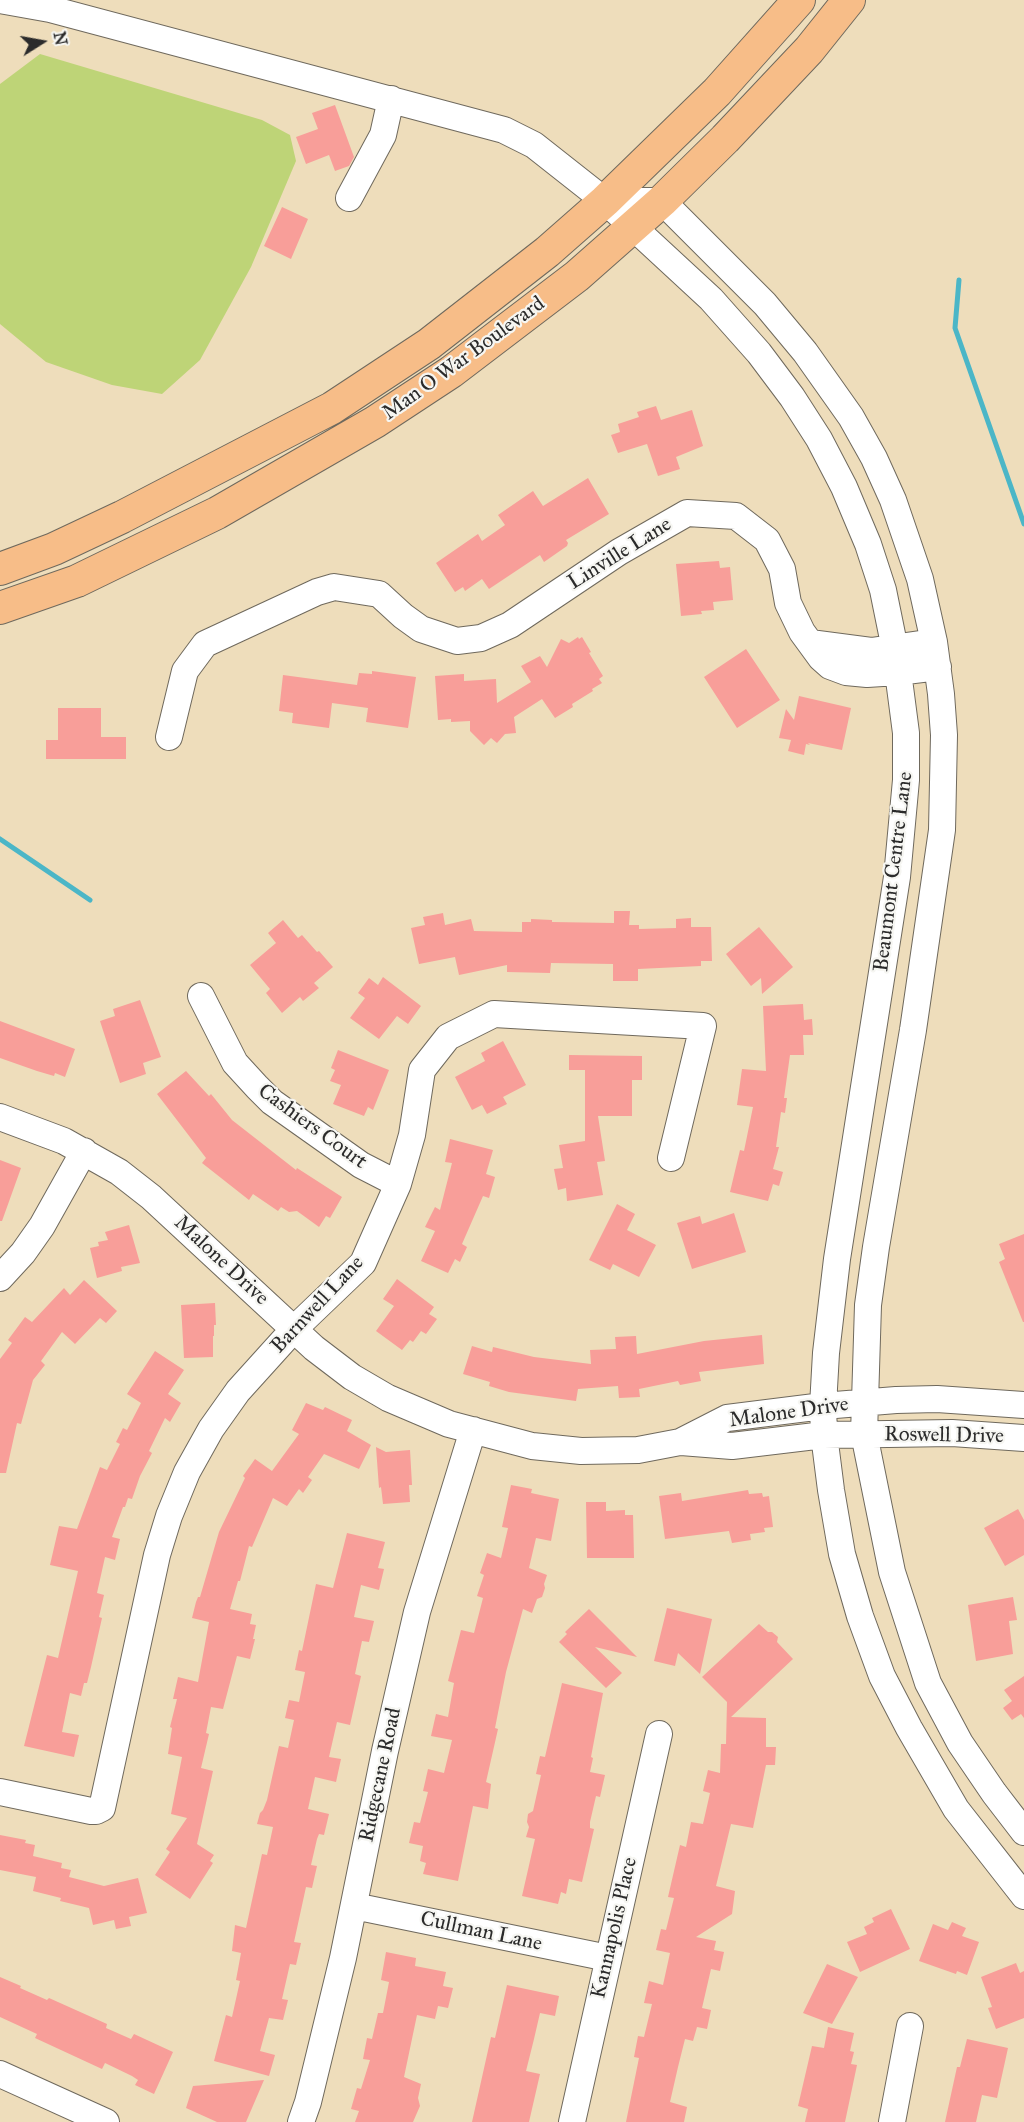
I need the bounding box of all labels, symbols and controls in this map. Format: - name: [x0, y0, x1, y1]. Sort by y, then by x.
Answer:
- north arrow: [12, 12, 72, 72]
- text: N: [50, 30, 71, 47]
- street label: Man O War Boulevard: [378, 292, 550, 426]
- street label: Linville Lane: [564, 512, 676, 596]
- street label: Beaumont Centre Lane: [869, 770, 919, 974]
- street label: Cashiers Court: [253, 1079, 371, 1175]
- street label: Malone Drive: [169, 1211, 273, 1311]
- street label: Barnwell Lane: [266, 1251, 370, 1359]
- street label: Malone Drive: [728, 1392, 850, 1434]
- street label: Roswell Drive: [884, 1422, 1004, 1450]
- street label: Ridgecane Road: [354, 1706, 408, 1844]
- street label: Kannapolis Place: [586, 1855, 644, 2001]
- street label: Cullman Lane: [418, 1907, 544, 1957]

